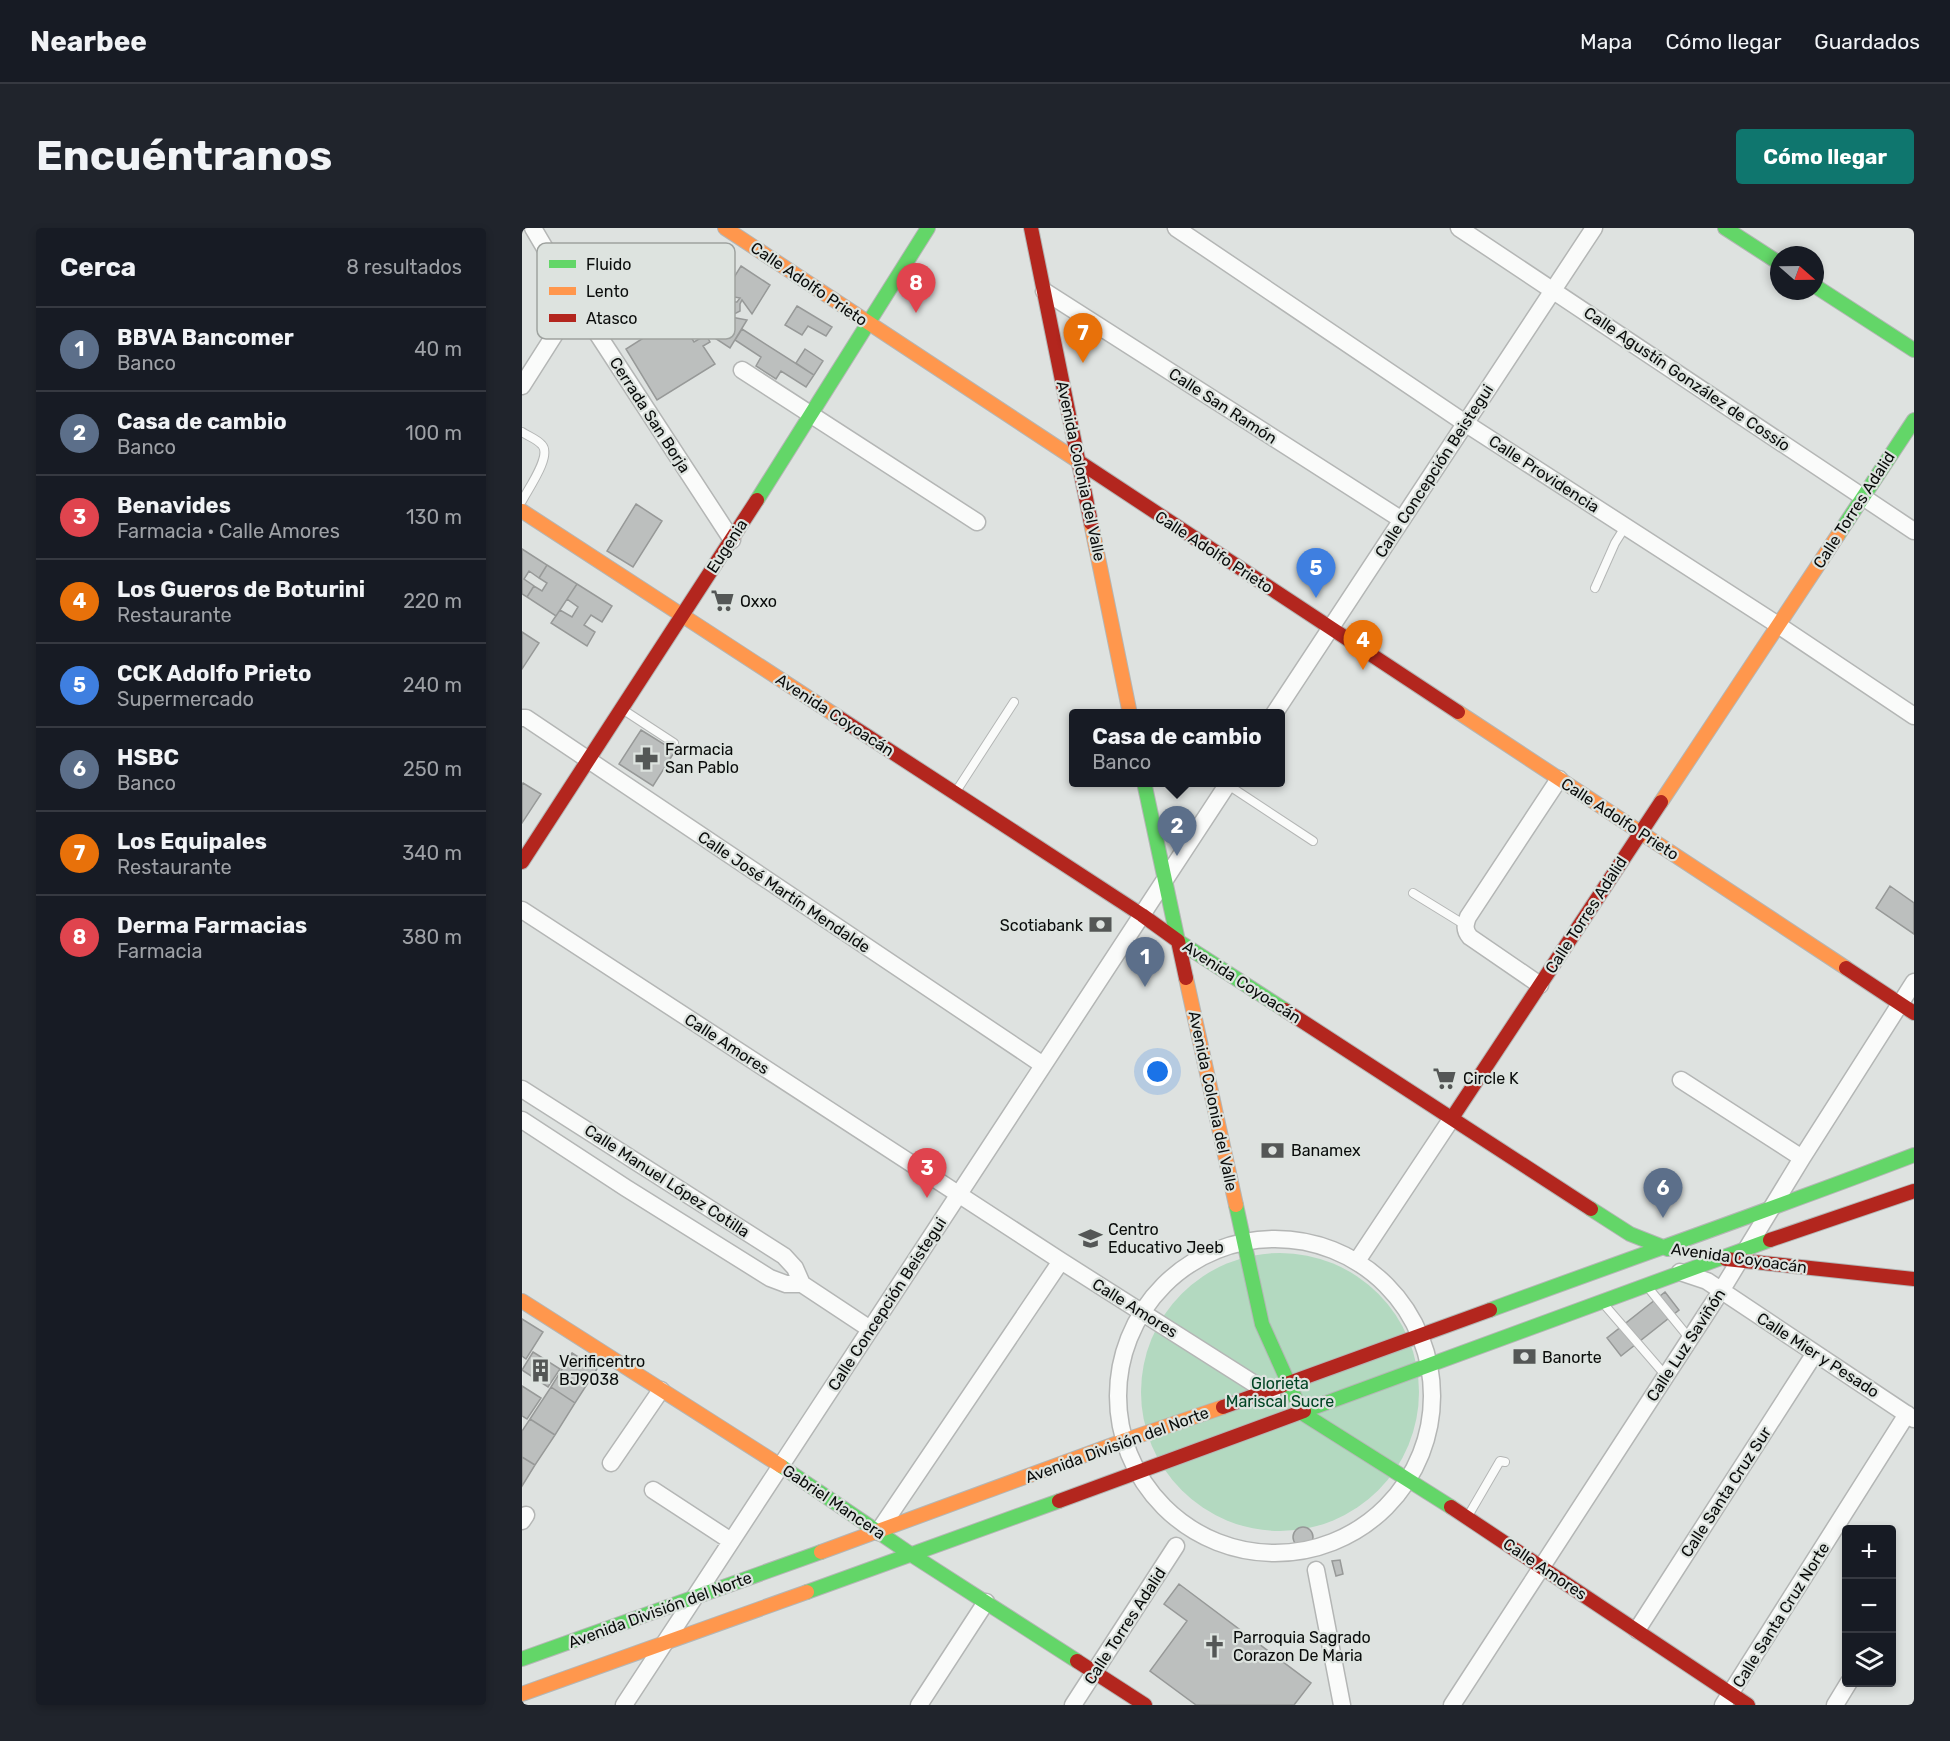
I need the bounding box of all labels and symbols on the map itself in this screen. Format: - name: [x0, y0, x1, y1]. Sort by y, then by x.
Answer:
- street label: Calle Adolfo Prieto: [747, 238, 871, 330]
- legend: [537, 243, 735, 339]
- north arrow: [1770, 246, 1824, 300]
- text: Fluido: [586, 255, 631, 274]
- pin: 8: [896, 264, 936, 313]
- text: Lento: [586, 282, 629, 301]
- street label: Calle Agustín González de Cossío: [1580, 303, 1794, 455]
- text: Atasco: [586, 309, 638, 328]
- pin: 7: [1064, 314, 1102, 363]
- street label: Cerrada San Borja: [606, 354, 694, 476]
- street label: Calle San Ramón: [1165, 364, 1281, 448]
- street label: Avenida Colonia del Valle: [1053, 379, 1109, 563]
- street label: Calle Concepción Beistegui: [1371, 381, 1497, 561]
- street label: Calle Providencia: [1485, 431, 1603, 517]
- street label: Calle Torres Adalid: [1809, 448, 1899, 572]
- street label: Calle Adolfo Prieto: [1152, 507, 1276, 597]
- street label: Eugenia: [703, 516, 751, 576]
- pin: 5: [1296, 548, 1336, 598]
- supermarket icon: Oxxo: [709, 588, 735, 614]
- place label: Oxxo: [740, 592, 777, 611]
- pin: 4: [1344, 620, 1382, 670]
- street label: Avenida Coyoacán: [772, 670, 898, 760]
- place label: Farmacia San Pablo: [665, 740, 739, 777]
- pharmacy icon: Farmacia San Pablo: [634, 745, 660, 771]
- street label: Calle Adolfo Prieto: [1558, 774, 1682, 864]
- pin: 2: [1158, 806, 1196, 856]
- street label: Calle José Martín Mendalde: [694, 827, 874, 957]
- street label: Calle Torres Adalid: [1541, 853, 1631, 977]
- bank icon: Scotiabank: [1088, 912, 1114, 938]
- place label: Scotiabank: [1000, 916, 1084, 935]
- street label: Avenida Coyoacán: [1179, 937, 1305, 1027]
- pin: 1: [1126, 938, 1164, 987]
- street label: Avenida Colonia del Valle: [1185, 1009, 1241, 1193]
- street label: Calle Amores: [681, 1010, 773, 1078]
- your location: [1143, 1057, 1172, 1086]
- supermarket icon: Circle K: [1432, 1065, 1458, 1091]
- place label: Circle K: [1463, 1069, 1519, 1088]
- street label: Calle Manuel López Cotilla: [581, 1121, 753, 1241]
- bank icon: Banamex: [1260, 1137, 1286, 1163]
- place label: Banamex: [1291, 1141, 1361, 1160]
- pin: 3: [908, 1148, 946, 1198]
- pin: 6: [1644, 1168, 1682, 1218]
- street label: Calle Concepción Beistegui: [824, 1214, 950, 1394]
- place label: Centro Educativo Jeeb: [1108, 1220, 1224, 1257]
- school or university icon: Centro Educativo Jeeb: [1077, 1225, 1103, 1251]
- street label: Avenida Coyoacán: [1670, 1239, 1808, 1277]
- street label: Calle Amores: [1089, 1274, 1181, 1342]
- street label: Calle Luz Saviñón: [1642, 1285, 1730, 1405]
- street label: Calle Mier y Pesado: [1753, 1308, 1883, 1402]
- bank icon: Banorte: [1511, 1344, 1537, 1370]
- place label: Banorte: [1542, 1348, 1602, 1367]
- place label: Verificentro BJ9038: [559, 1352, 645, 1389]
- building icon: Verificentro BJ9038: [528, 1357, 554, 1383]
- park label: Glorieta Mariscal Sucre: [1226, 1374, 1334, 1411]
- street label: Avenida División del Norte: [1023, 1403, 1211, 1487]
- street label: Calle Santa Cruz Sur: [1677, 1423, 1775, 1561]
- street label: Gabriel Mancera: [779, 1461, 889, 1543]
- street label: Calle Amores: [1500, 1534, 1590, 1604]
- street label: Calle Santa Cruz Norte: [1729, 1539, 1833, 1691]
- street label: Calle Torres Adalid: [1080, 1564, 1170, 1688]
- street label: Avenida División del Norte: [566, 1568, 754, 1652]
- place label: Parroquia Sagrado Corazon De Maria: [1233, 1628, 1371, 1665]
- church icon: Parroquia Sagrado Corazon De Maria: [1202, 1633, 1228, 1659]

